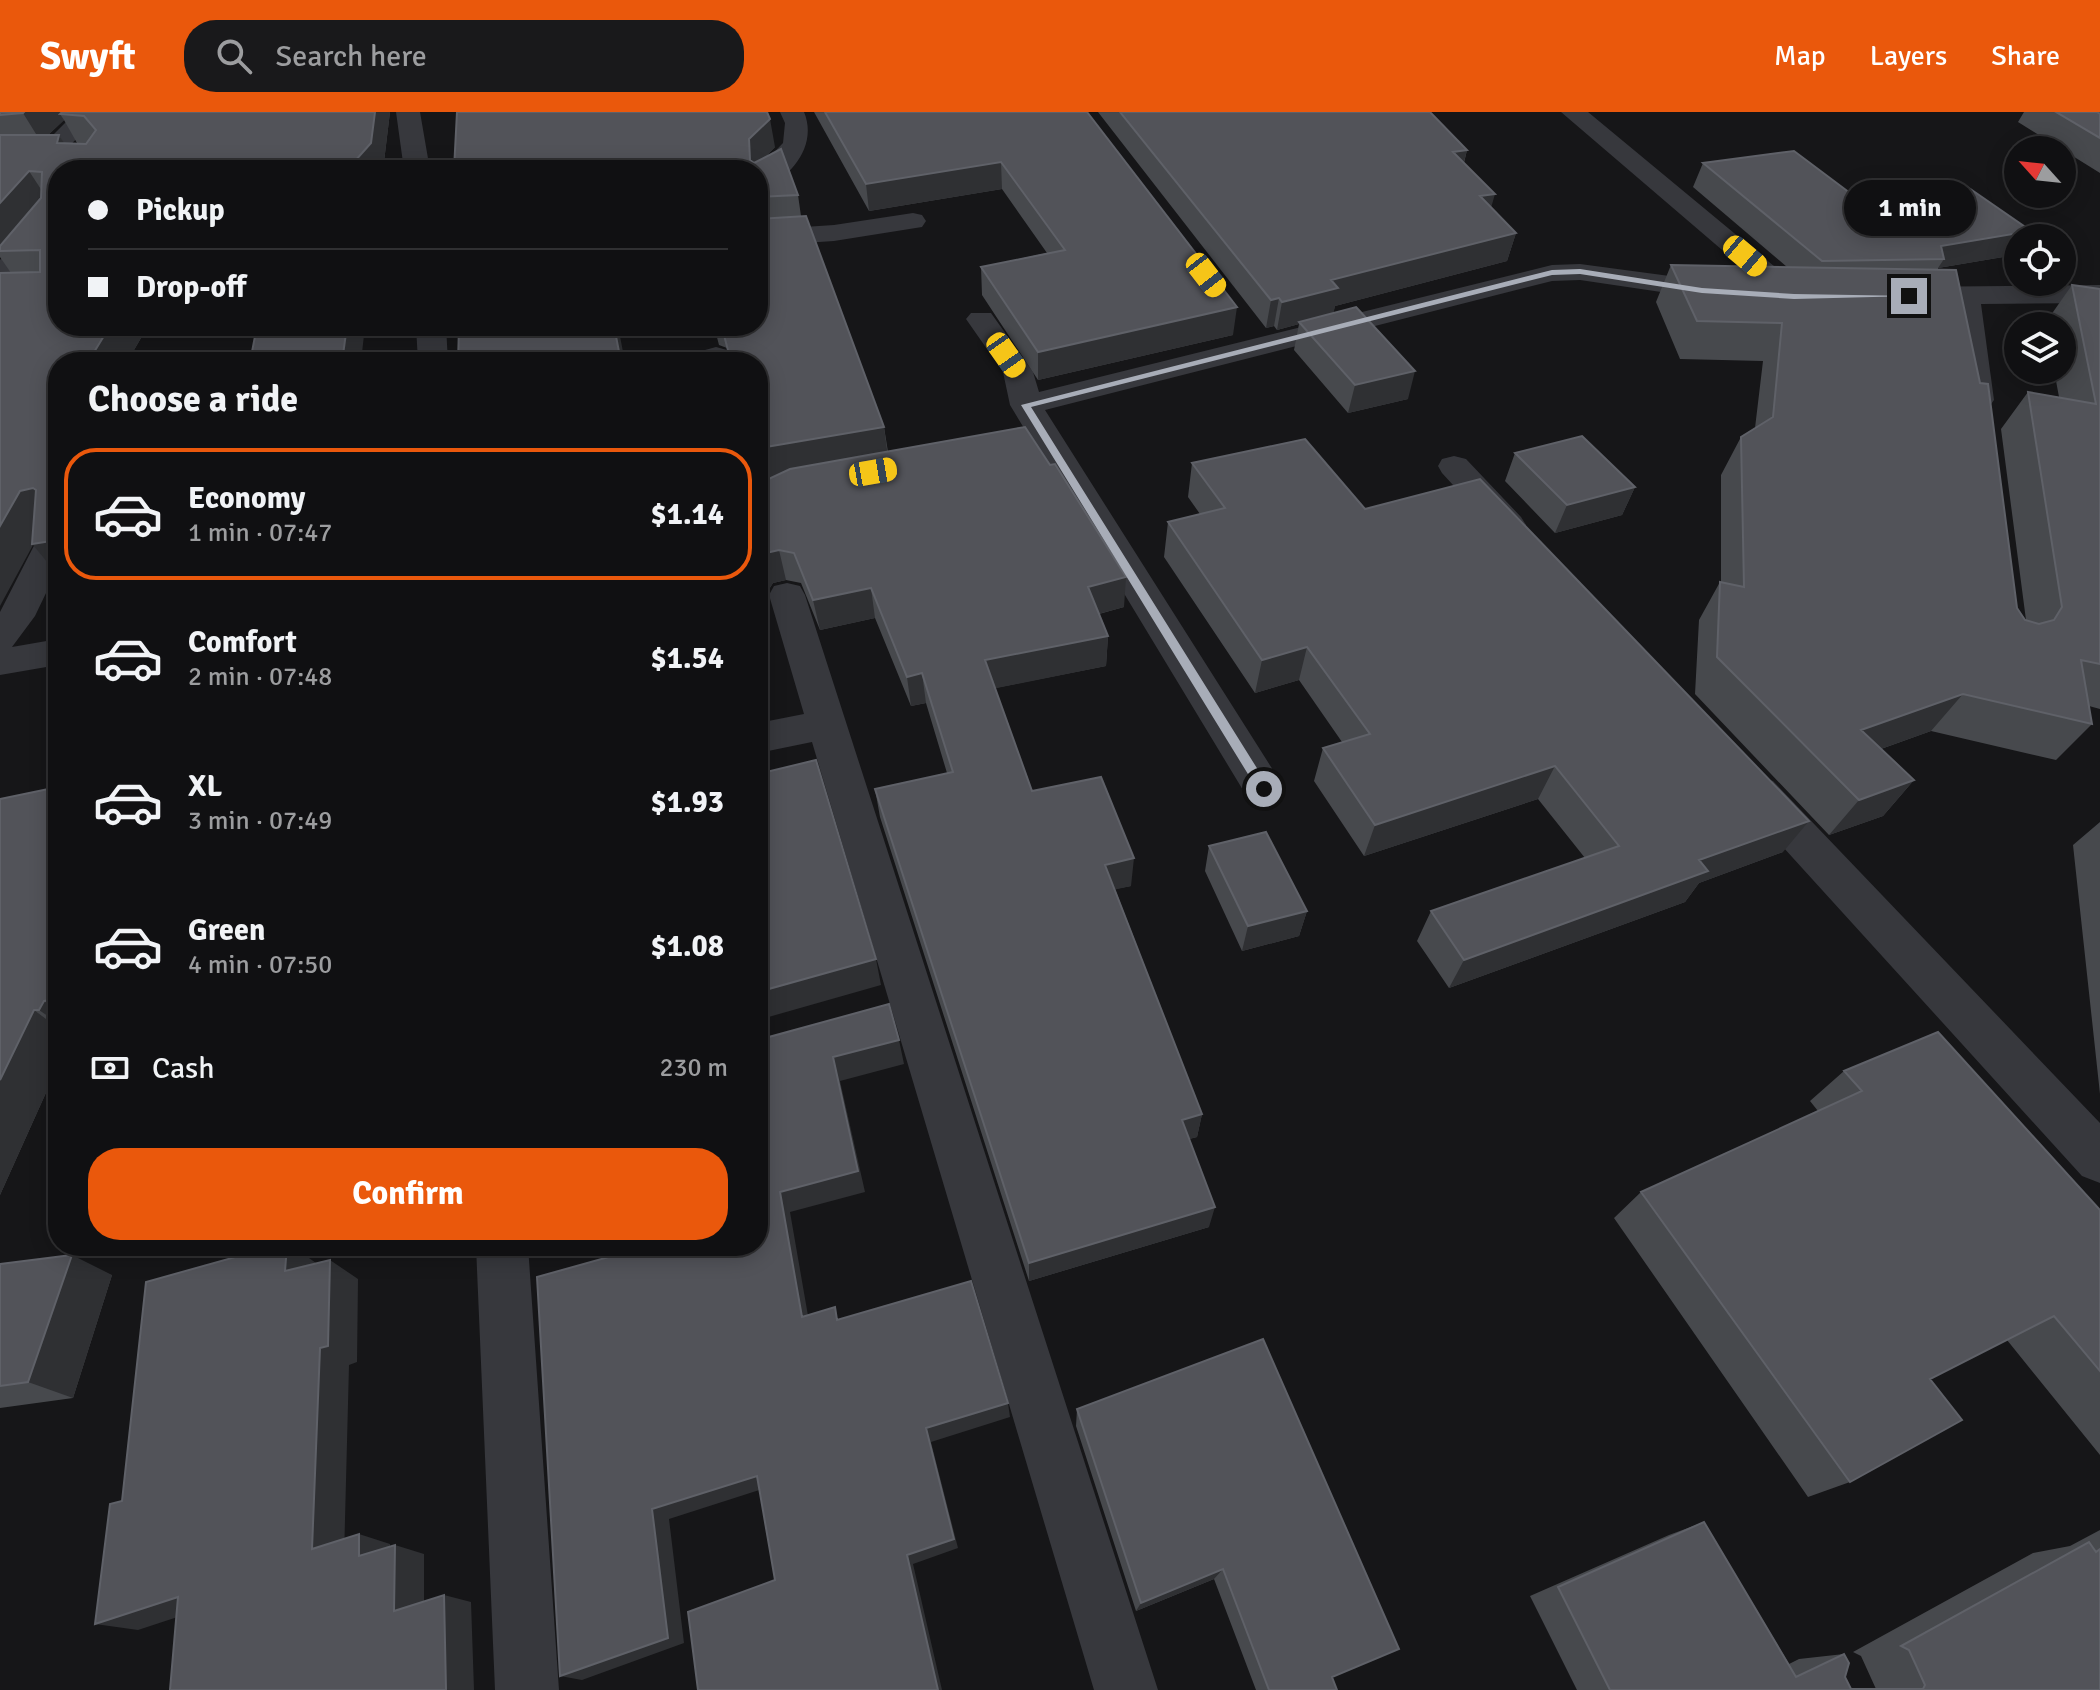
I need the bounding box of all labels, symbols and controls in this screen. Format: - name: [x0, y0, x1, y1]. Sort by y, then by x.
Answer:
- search box: [184, 20, 744, 92]
- text: Swyft: [40, 33, 136, 80]
- icon: search: [212, 34, 256, 78]
- text: Search here: [276, 38, 427, 75]
- text: Map: [1774, 39, 1826, 73]
- text: Layers: [1870, 39, 1947, 73]
- text: Share: [1991, 39, 2060, 73]
- north arrow: [2004, 136, 2076, 208]
- map controls: [2004, 136, 2076, 384]
- callout: 1 min: [1843, 180, 1975, 236]
- text: Pickup: [136, 192, 225, 229]
- text: 1 min: [1879, 192, 1941, 224]
- button: locate: [2004, 224, 2076, 296]
- car: [1719, 231, 1771, 281]
- car: [1182, 249, 1230, 301]
- text: Drop-off: [136, 269, 246, 306]
- route end: [1891, 278, 1927, 314]
- button: layers: [2004, 312, 2076, 384]
- car: [982, 328, 1030, 382]
- text: Choose a ride: [88, 377, 298, 422]
- car: [847, 456, 899, 488]
- icon: car: [92, 478, 164, 550]
- text: Economy: [188, 480, 305, 517]
- text: $1.14: [651, 496, 724, 533]
- text: 1 min · 07:47: [188, 517, 332, 549]
- icon: car: [92, 622, 164, 694]
- text: Comfort: [188, 624, 297, 661]
- text: $1.54: [651, 640, 724, 677]
- text: 2 min · 07:48: [188, 661, 332, 693]
- icon: car: [92, 766, 164, 838]
- text: XL: [188, 768, 222, 805]
- route start: [1246, 771, 1282, 807]
- text: $1.93: [651, 784, 724, 821]
- text: 3 min · 07:49: [188, 805, 332, 837]
- icon: car: [92, 910, 164, 982]
- text: Green: [188, 912, 265, 949]
- text: $1.08: [651, 928, 724, 965]
- text: 4 min · 07:50: [188, 949, 332, 981]
- icon: cash: [88, 1046, 132, 1090]
- text: Cash: [152, 1050, 215, 1087]
- text: 230 m: [659, 1052, 728, 1084]
- button: Confirm: [88, 1148, 728, 1240]

